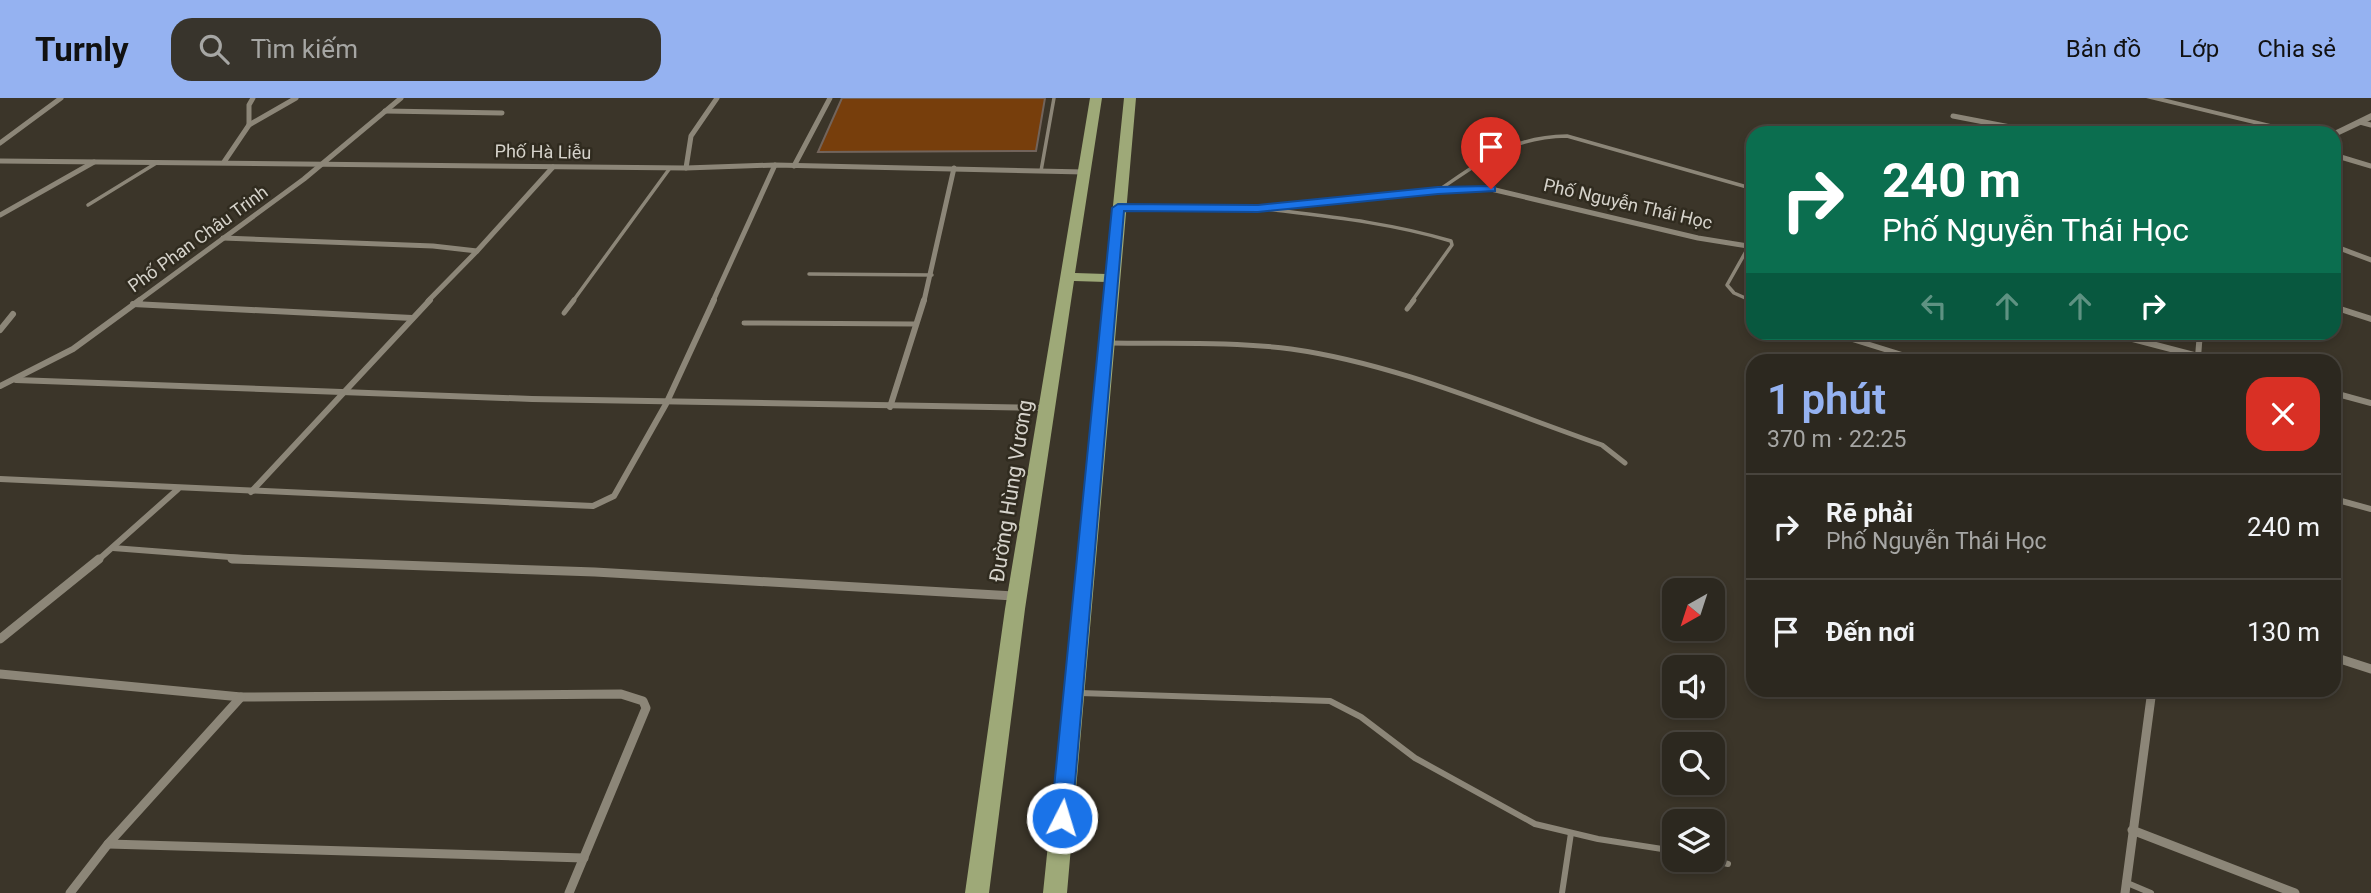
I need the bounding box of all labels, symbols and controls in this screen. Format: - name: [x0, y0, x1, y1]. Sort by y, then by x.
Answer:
- search box: [171, 18, 661, 81]
- text: Turnly: [35, 30, 129, 69]
- icon: search: [195, 30, 233, 68]
- text: Tìm kiếm: [251, 34, 358, 64]
- text: Bản đồ: [2066, 35, 2141, 63]
- text: Lớp: [2179, 35, 2219, 63]
- text: Chia sẻ: [2257, 35, 2336, 63]
- pin: [1461, 117, 1521, 189]
- icon: arrive: [1472, 128, 1510, 166]
- street label: Phố Hà Liễu: [495, 140, 592, 163]
- text: 240 m: [1882, 152, 2021, 209]
- icon: right: [1767, 154, 1858, 245]
- street label: Phố Nguyễn Thái Học: [1542, 174, 1715, 233]
- street label: Phố Phan Châu Trinh: [124, 181, 272, 296]
- text: Phố Nguyễn Thái Học: [1882, 211, 2189, 249]
- icon: left: [1915, 287, 1953, 325]
- icon: ahead: [1988, 287, 2026, 325]
- icon: ahead: [2061, 287, 2099, 325]
- icon: right: [2134, 287, 2172, 325]
- text: 1 phút: [1767, 375, 1886, 424]
- button: close: [2246, 377, 2320, 451]
- street label: Đường Hùng Vương: [985, 398, 1037, 584]
- text: 370 m · 22:25: [1767, 426, 1906, 453]
- text: Rẽ phải: [1826, 498, 1913, 528]
- icon: right: [1767, 508, 1805, 546]
- text: 240 m: [2247, 512, 2320, 542]
- text: Phố Nguyễn Thái Học: [1826, 528, 2047, 555]
- north arrow: [1662, 578, 1726, 640]
- map controls: [1662, 578, 1725, 872]
- icon: arrive: [1767, 613, 1805, 651]
- text: Đến nơi: [1826, 617, 1915, 647]
- text: 130 m: [2247, 617, 2320, 647]
- button: sound: [1662, 655, 1725, 718]
- button: search: [1662, 732, 1725, 795]
- position arrow: [1025, 781, 1099, 855]
- button: layers: [1662, 809, 1725, 872]

